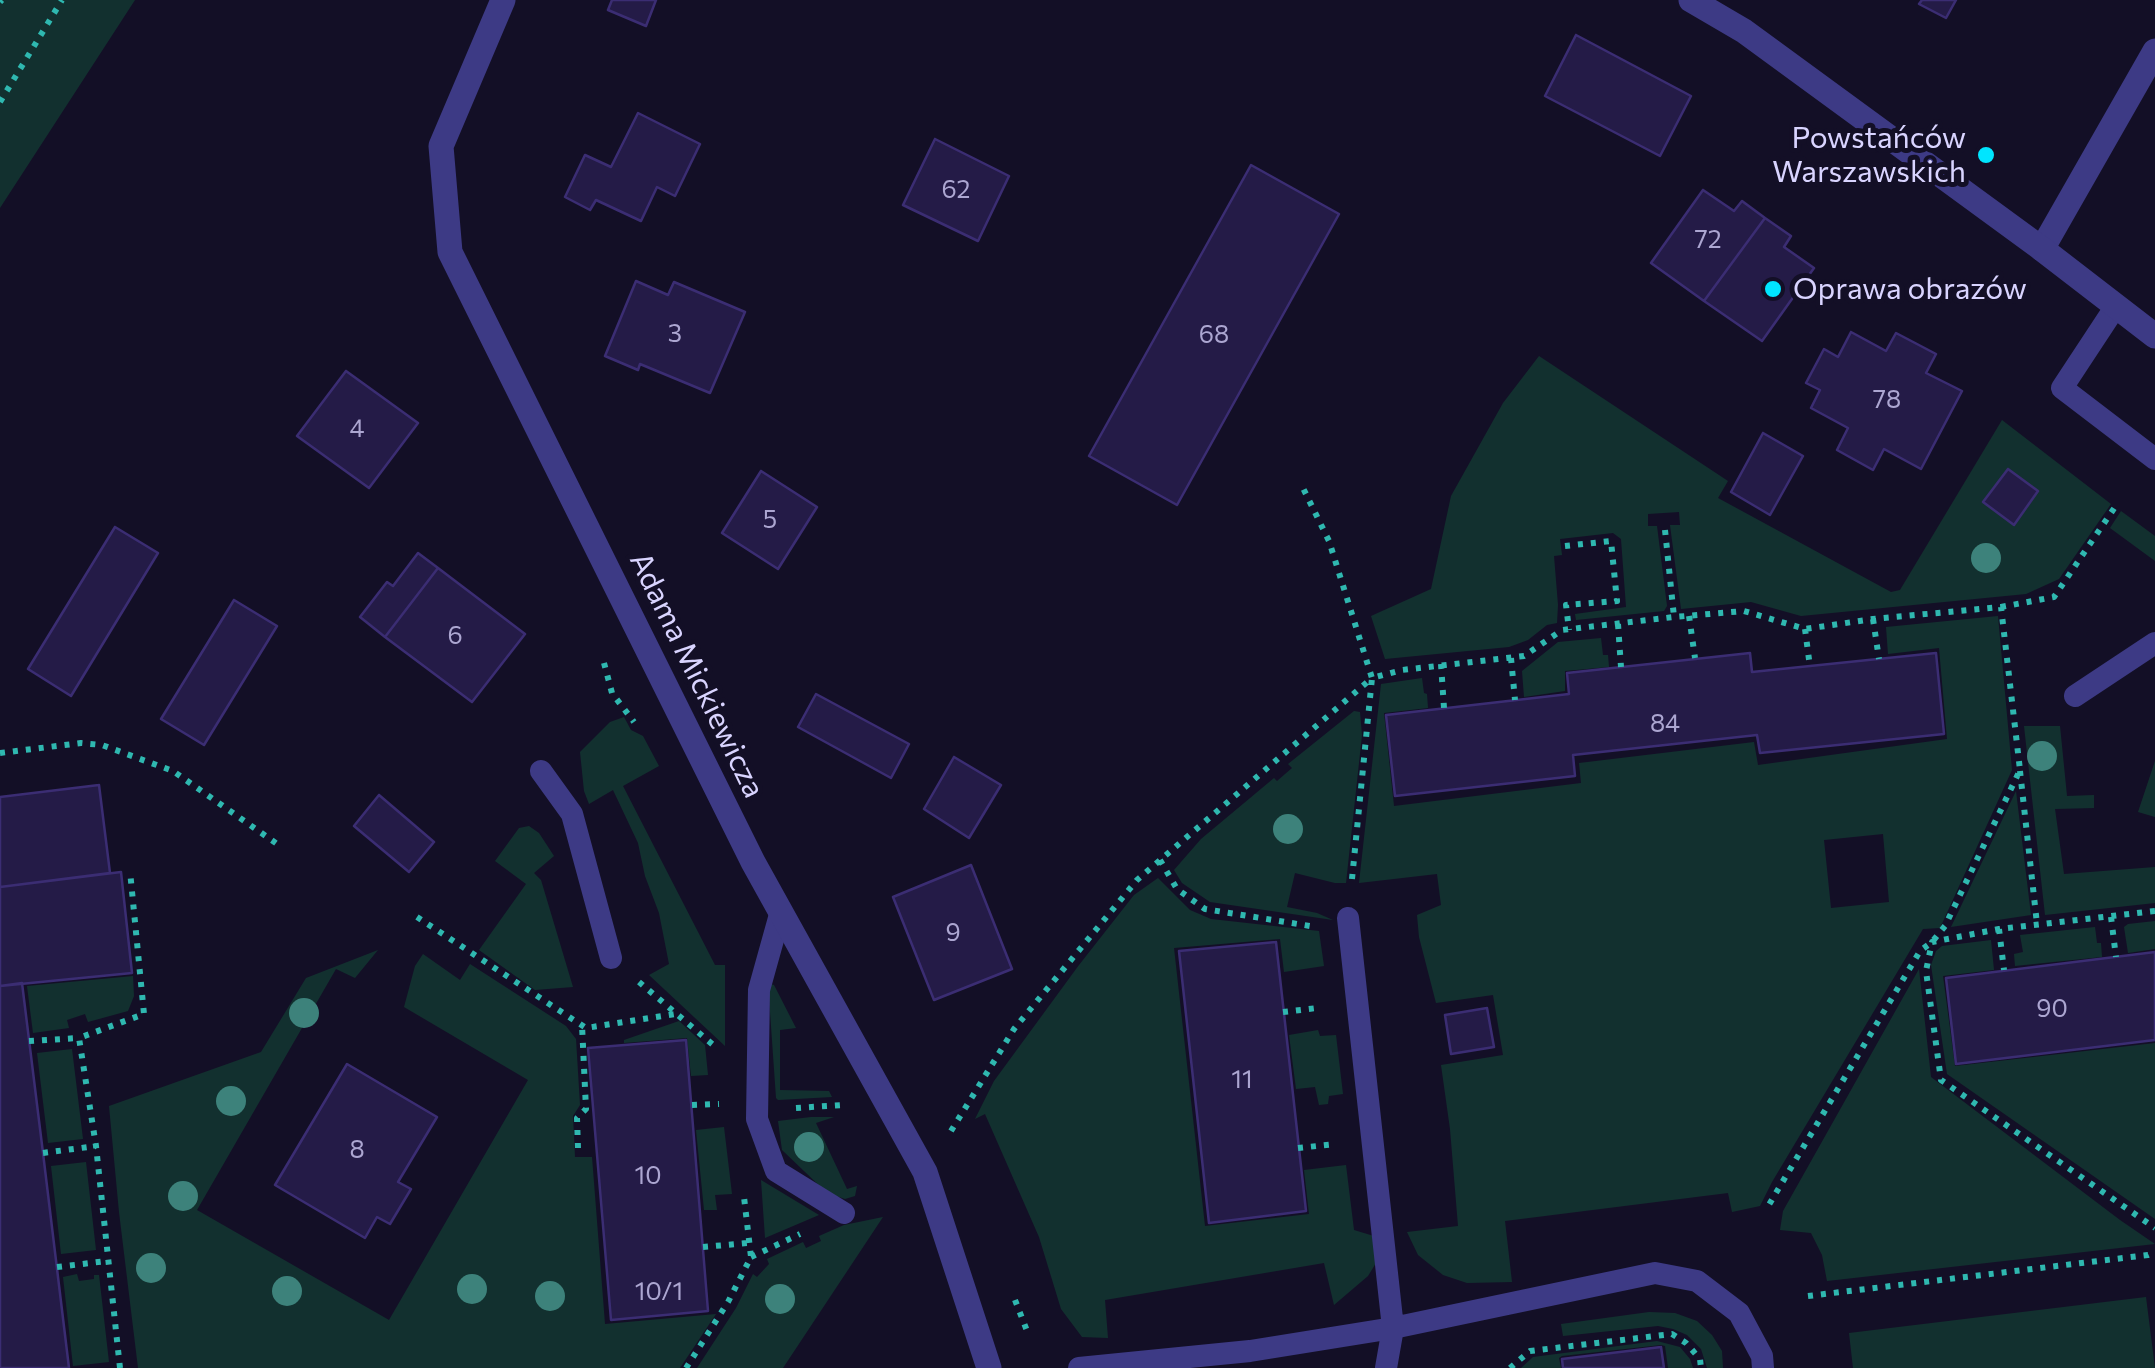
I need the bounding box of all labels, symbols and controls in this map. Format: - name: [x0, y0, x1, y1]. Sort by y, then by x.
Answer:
- place label: Powstańców Warszawskich: [1772, 120, 1966, 190]
- marker: Powstańców Warszawskich: [1975, 144, 1997, 166]
- house number: 62: [942, 175, 970, 205]
- house number: 72: [1694, 225, 1722, 255]
- place label: Oprawa obrazów: [1793, 271, 2027, 307]
- marker: Oprawa obrazów: [1762, 278, 1784, 300]
- house number: 3: [668, 319, 682, 349]
- house number: 68: [1199, 320, 1229, 350]
- house number: 78: [1873, 385, 1901, 415]
- house number: 4: [350, 414, 364, 444]
- house number: 5: [763, 505, 777, 535]
- street label: Adama Mickiewicza: [622, 546, 772, 804]
- house number: 6: [447, 621, 463, 651]
- house number: 84: [1650, 709, 1680, 739]
- house number: 9: [945, 918, 961, 948]
- house number: 90: [2036, 994, 2068, 1024]
- house number: 11: [1231, 1065, 1253, 1095]
- house number: 8: [349, 1135, 365, 1165]
- house number: 10: [635, 1161, 661, 1191]
- house number: 10/1: [635, 1277, 683, 1307]

